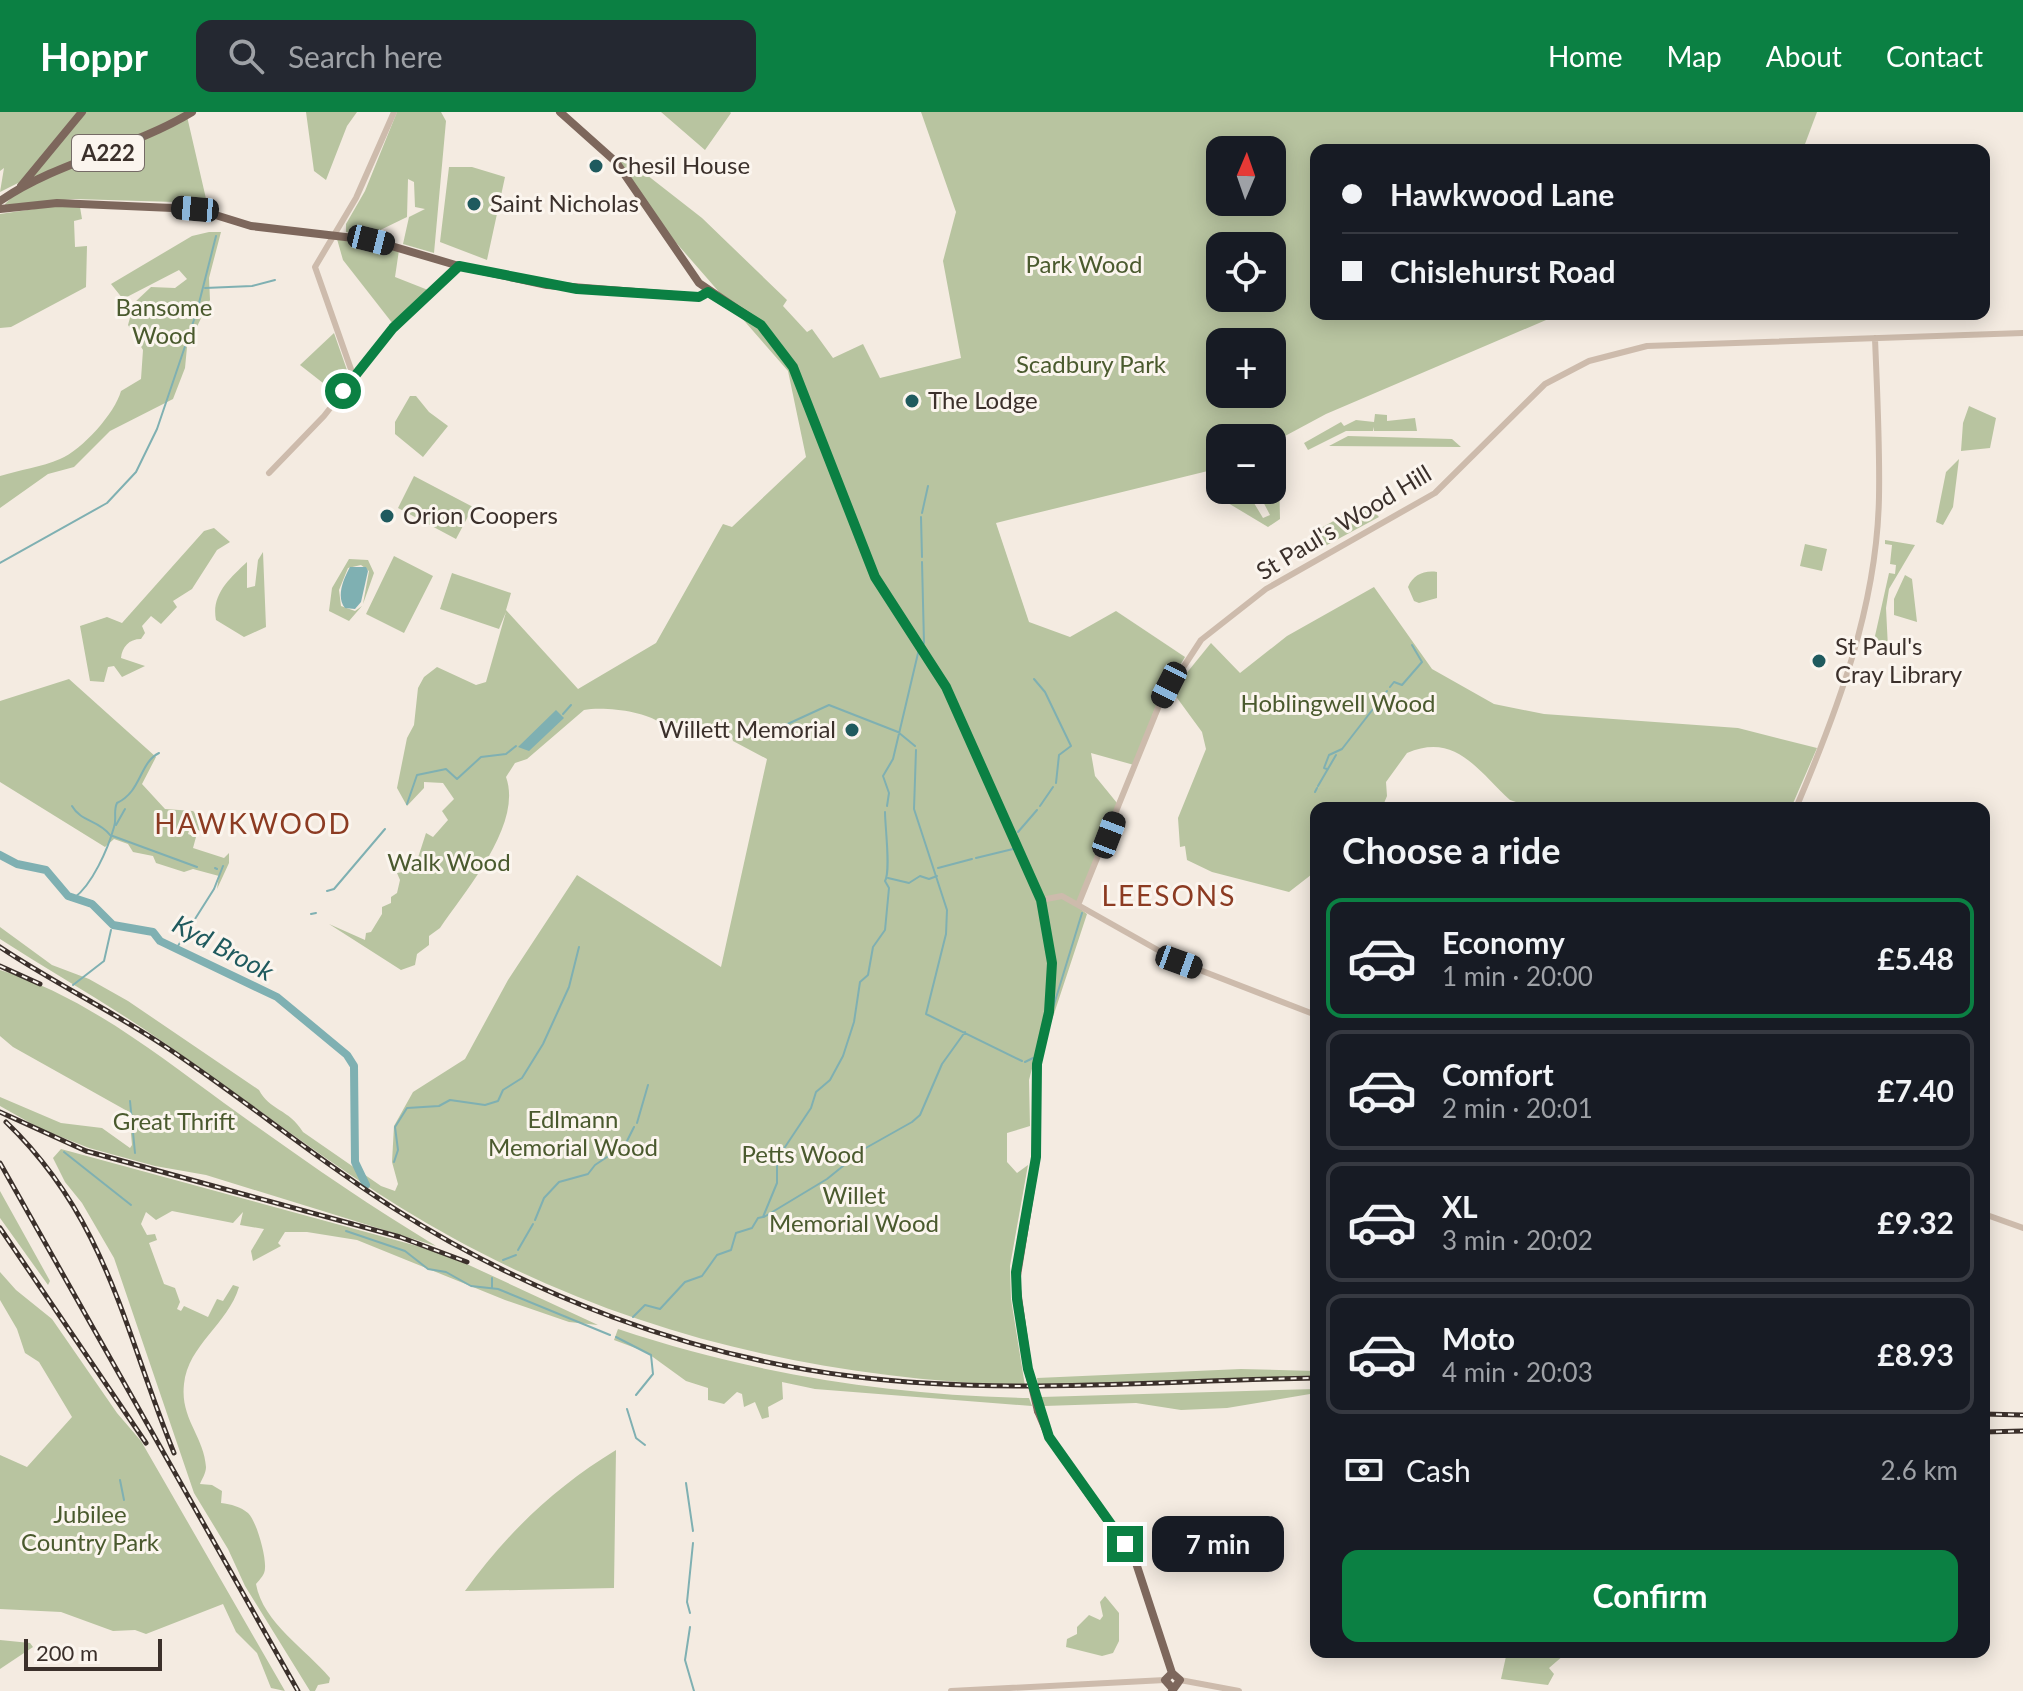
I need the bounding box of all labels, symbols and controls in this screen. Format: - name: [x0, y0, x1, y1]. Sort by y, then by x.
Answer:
- search box: [196, 20, 756, 92]
- text: Hoppr: [40, 33, 148, 79]
- icon: search: [224, 34, 268, 78]
- text: Search here: [288, 38, 443, 74]
- text: Home: [1548, 39, 1623, 73]
- text: Map: [1667, 39, 1722, 73]
- text: About: [1766, 39, 1842, 73]
- text: Contact: [1886, 39, 1983, 73]
- road number: A222: [72, 135, 144, 171]
- north arrow: [1206, 136, 1286, 216]
- map controls: [1206, 136, 1286, 504]
- place label: Chesil House: [612, 150, 750, 179]
- marker: Chesil House: [587, 157, 605, 175]
- text: Hawkwood Lane: [1390, 176, 1614, 212]
- place label: Saint Nicholas: [490, 188, 639, 217]
- car: [170, 195, 220, 223]
- marker: Saint Nicholas: [465, 195, 483, 213]
- car: [345, 223, 397, 257]
- button: locate: [1206, 232, 1286, 312]
- park label: Park Wood: [1026, 249, 1142, 278]
- text: Chislehurst Road: [1390, 253, 1615, 289]
- park label: Bansome Wood: [115, 292, 213, 349]
- button: +: [1206, 328, 1286, 408]
- park label: Scadbury Park: [1016, 349, 1167, 378]
- route start: [325, 373, 361, 409]
- place label: The Lodge: [928, 385, 1038, 414]
- marker: The Lodge: [903, 392, 921, 410]
- button: −: [1206, 424, 1286, 504]
- street label: St Paul's Wood Hill: [1251, 458, 1436, 585]
- place label: Orion Coopers: [403, 500, 558, 529]
- marker: Orion Coopers: [378, 507, 396, 525]
- place label: St Paul's Cray Library: [1835, 631, 1963, 688]
- marker: St Paul's Cray Library: [1810, 652, 1828, 670]
- car: [1147, 658, 1191, 712]
- park label: Hoblingwell Wood: [1241, 688, 1435, 717]
- place label: Willett Memorial: [659, 714, 836, 743]
- marker: Willett Memorial: [843, 721, 861, 739]
- district label: HAWKWOOD: [154, 806, 352, 840]
- car: [1089, 808, 1129, 862]
- text: Choose a ride: [1342, 828, 1561, 872]
- park label: Walk Wood: [387, 847, 511, 876]
- district label: LEESONS: [1102, 878, 1236, 912]
- water label: Kyd Brook: [167, 907, 280, 987]
- icon: car: [1346, 922, 1418, 994]
- text: Economy: [1442, 924, 1565, 960]
- text: £5.48: [1877, 940, 1954, 976]
- car: [1152, 943, 1206, 981]
- text: 1 min · 20:00: [1442, 960, 1593, 992]
- icon: car: [1346, 1054, 1418, 1126]
- text: Comfort: [1442, 1056, 1554, 1092]
- text: £7.40: [1877, 1072, 1954, 1108]
- text: 2 min · 20:01: [1442, 1092, 1593, 1124]
- park label: Edlmann Memorial Wood: [488, 1104, 658, 1161]
- park label: Great Thrift: [113, 1106, 236, 1135]
- park label: Petts Wood: [741, 1139, 865, 1168]
- park label: Willet Memorial Wood: [769, 1180, 939, 1237]
- icon: car: [1346, 1186, 1418, 1258]
- text: XL: [1442, 1188, 1478, 1224]
- text: £9.32: [1877, 1204, 1954, 1240]
- text: 3 min · 20:02: [1442, 1224, 1593, 1256]
- icon: car: [1346, 1318, 1418, 1390]
- text: Moto: [1442, 1320, 1515, 1356]
- text: £8.93: [1877, 1336, 1954, 1372]
- text: 4 min · 20:03: [1442, 1356, 1593, 1388]
- icon: cash: [1342, 1448, 1386, 1492]
- text: Cash: [1406, 1452, 1471, 1488]
- text: 2.6 km: [1880, 1454, 1958, 1486]
- park label: Jubilee Country Park: [21, 1499, 160, 1556]
- callout: 7 min: [1153, 1516, 1285, 1572]
- route end: [1107, 1526, 1143, 1562]
- text: 7 min: [1186, 1528, 1250, 1560]
- button: Confirm: [1342, 1550, 1958, 1642]
- scale bar: [24, 1635, 162, 1671]
- text: 200 m: [36, 1639, 98, 1666]

